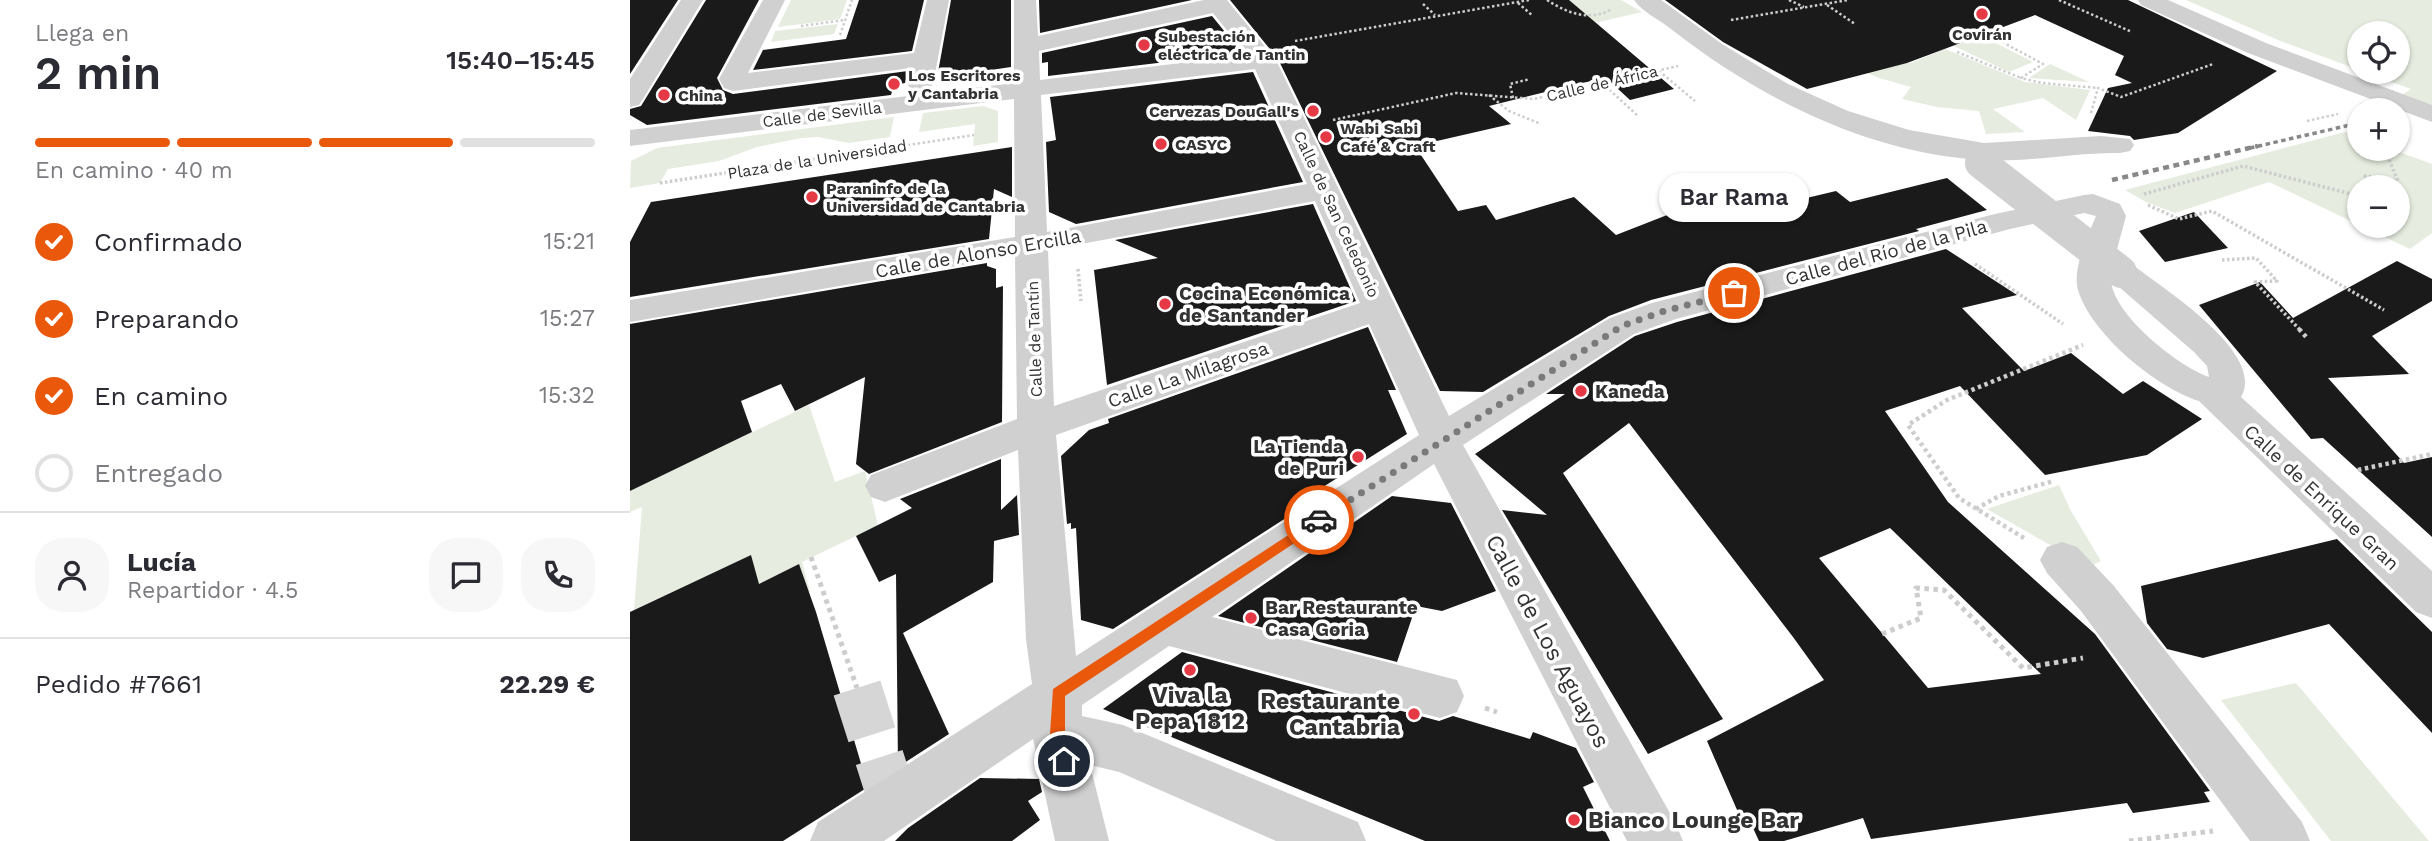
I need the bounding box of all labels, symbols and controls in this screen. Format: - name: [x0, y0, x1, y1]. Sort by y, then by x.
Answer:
- marker: Covirán: [1974, 6, 1990, 22]
- text: Llega en: [35, 20, 129, 47]
- map controls: [2347, 21, 2410, 238]
- button: locate: [2347, 21, 2410, 84]
- place label: Covirán: [1952, 25, 2012, 44]
- place label: Subestación eléctrica de Tantin: [1158, 27, 1305, 64]
- marker: Subestación eléctrica de Tantin: [1136, 37, 1152, 53]
- text: 15:40–15:45: [446, 45, 595, 75]
- text: 2 min: [35, 46, 161, 100]
- street label: Calle de África: [1544, 61, 1660, 106]
- place label: Los Escritores y Cantabria: [907, 66, 1021, 103]
- marker: Los Escritores y Cantabria: [886, 76, 902, 92]
- place label: China: [678, 86, 723, 105]
- marker: China: [656, 87, 672, 103]
- street label: Calle de Sevilla: [761, 98, 883, 131]
- button: +: [2347, 98, 2410, 161]
- place label: Cervezas DouGall's: [1149, 102, 1299, 121]
- marker: Cervezas DouGall's: [1305, 103, 1321, 119]
- place label: Wabi Sabi Café & Craft: [1340, 119, 1435, 156]
- street label: Calle de San Celedonio: [1290, 128, 1384, 300]
- marker: Wabi Sabi Café & Craft: [1318, 129, 1334, 145]
- place label: CASYC: [1175, 135, 1227, 154]
- street label: Plaza de la Universidad: [726, 136, 908, 183]
- marker: CASYC: [1153, 136, 1169, 152]
- text: En camino · 40 m: [35, 157, 233, 184]
- callout: Bar Rama: [1659, 174, 1809, 223]
- button: −: [2347, 175, 2410, 238]
- place label: Paraninfo de la Universidad de Cantabria: [826, 179, 1026, 216]
- text: Bar Rama: [1680, 184, 1788, 211]
- marker: Paraninfo de la Universidad de Cantabria: [804, 189, 820, 205]
- street label: Calle del Río de la Pila: [1783, 214, 1990, 291]
- icon: check: [35, 223, 73, 261]
- street label: Calle de Alonso Ercilla: [873, 224, 1083, 283]
- text: Confirmado: [94, 227, 243, 257]
- text: 15:21: [543, 228, 595, 255]
- pin: [1704, 263, 1764, 323]
- icon: bag: [1715, 274, 1753, 312]
- street label: Calle de Tantín: [1023, 280, 1046, 398]
- place label: Cocina Económica de Santander: [1179, 282, 1350, 327]
- marker: Cocina Económica de Santander: [1157, 296, 1173, 312]
- icon: check: [35, 300, 73, 338]
- text: Preparando: [94, 304, 239, 334]
- text: 15:27: [540, 305, 595, 332]
- street label: Calle La Milagrosa: [1105, 336, 1272, 413]
- icon: check: [35, 377, 73, 415]
- place label: Kaneda: [1595, 380, 1665, 403]
- text: En camino: [94, 381, 228, 411]
- text: 15:32: [539, 382, 595, 409]
- marker: Kaneda: [1573, 383, 1589, 399]
- street label: Calle de Enrique Gran: [2239, 419, 2404, 575]
- place label: La Tienda de Puri: [1253, 435, 1344, 480]
- marker: La Tienda de Puri: [1350, 449, 1366, 465]
- text: Entregado: [94, 458, 223, 488]
- courier: [1284, 485, 1354, 555]
- icon: car: [1300, 501, 1338, 539]
- street label: Calle de Los Aguayos: [1480, 530, 1615, 752]
- button: person: [35, 538, 109, 612]
- button: chat: [429, 538, 503, 612]
- button: phone: [521, 538, 595, 612]
- text: Lucía: [127, 547, 196, 577]
- text: Repartidor · 4.5: [127, 577, 298, 604]
- place label: Bar Restaurante Casa Goria: [1265, 596, 1418, 641]
- marker: Bar Restaurante Casa Goria: [1243, 610, 1259, 626]
- marker: Viva la Pepa 1812: [1182, 662, 1198, 678]
- text: Pedido #7661: [35, 669, 202, 699]
- text: 22.29 €: [499, 669, 595, 699]
- place label: Viva la Pepa 1812: [1135, 682, 1245, 735]
- place label: Restaurante Cantabria: [1260, 688, 1401, 741]
- marker: Restaurante Cantabria: [1406, 706, 1422, 722]
- pin: [1034, 731, 1094, 791]
- icon: home: [1045, 742, 1083, 780]
- place label: Bianco Lounge Bar: [1588, 807, 1799, 834]
- marker: Bianco Lounge Bar: [1566, 812, 1582, 828]

